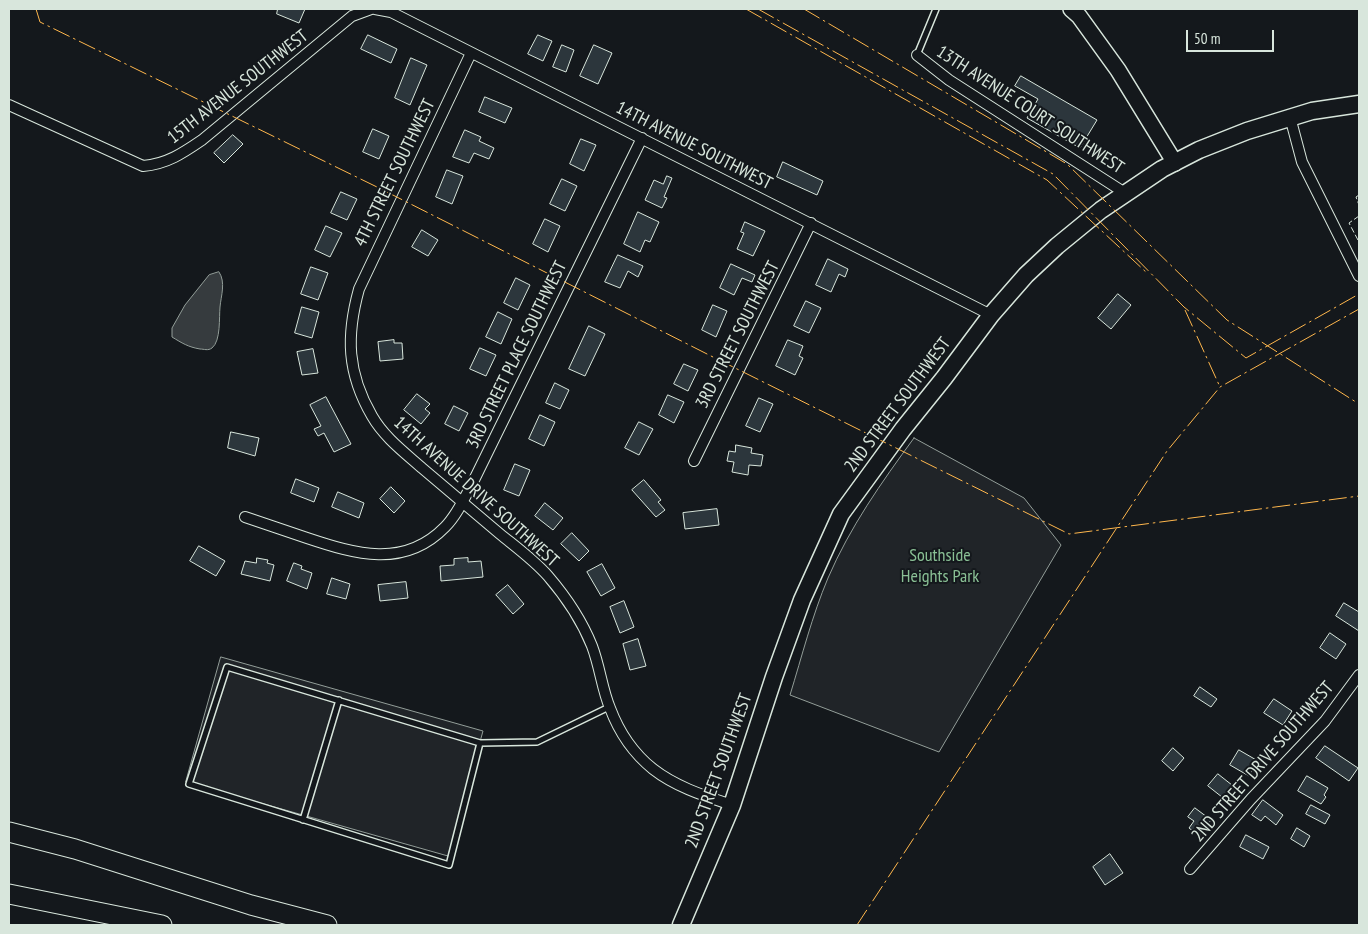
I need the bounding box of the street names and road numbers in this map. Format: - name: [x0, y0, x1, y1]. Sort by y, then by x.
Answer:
- street label: 15TH AVENUE SOUTHWEST: [163, 25, 313, 149]
- street label: 13TH AVENUE COURT SOUTHWEST: [932, 41, 1128, 179]
- street label: 4TH STREET SOUTHWEST: [350, 96, 440, 250]
- street label: 14TH AVENUE SOUTHWEST: [612, 97, 776, 195]
- street label: 3RD STREET PLACE SOUTHWEST: [462, 258, 572, 452]
- street label: 3RD STREET SOUTHWEST: [692, 258, 784, 412]
- street label: 2ND STREET SOUTHWEST: [840, 333, 956, 477]
- street label: 14TH AVENUE DRIVE SOUTHWEST: [389, 412, 563, 572]
- street label: 2ND STREET DRIVE SOUTHWEST: [1188, 678, 1338, 846]
- street label: 2ND STREET SOUTHWEST: [681, 691, 757, 851]

